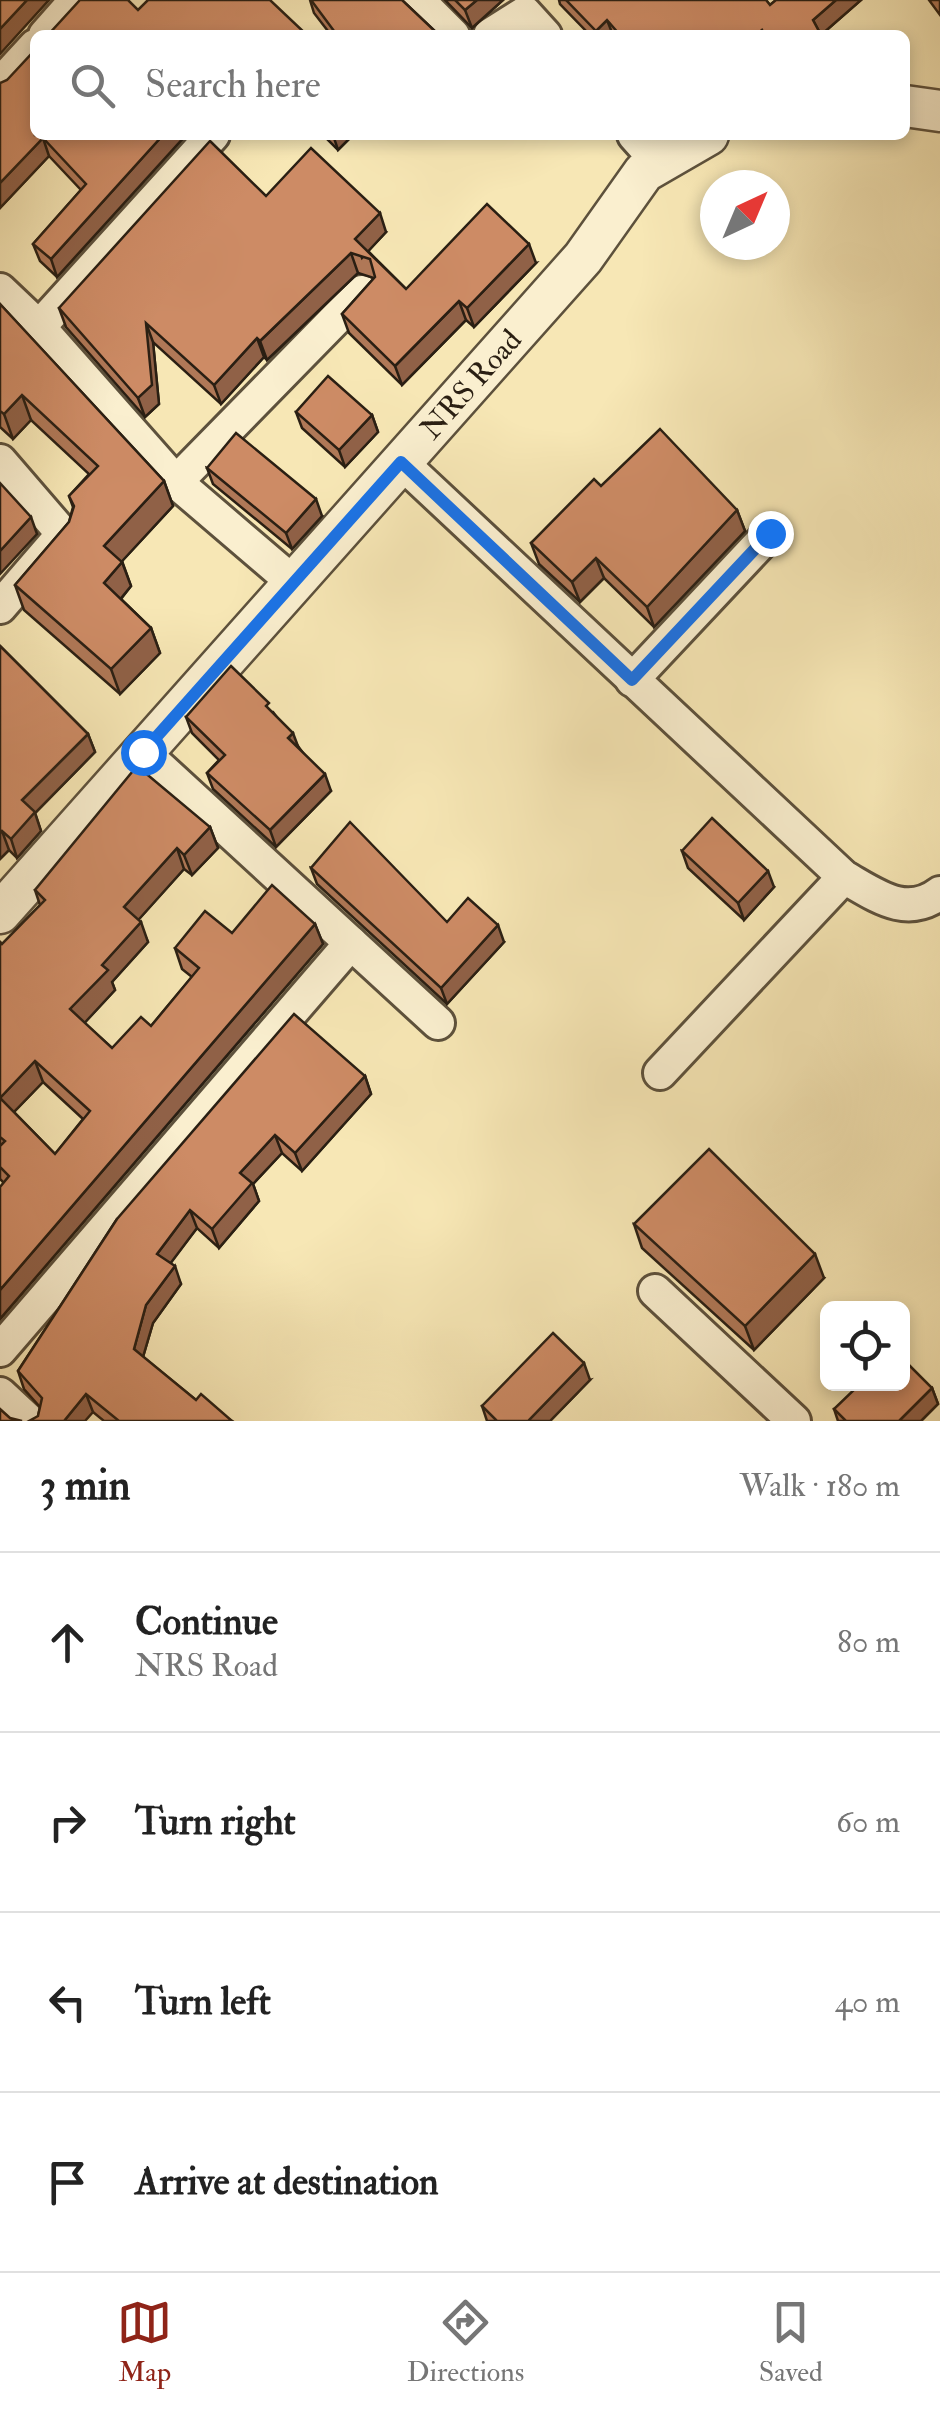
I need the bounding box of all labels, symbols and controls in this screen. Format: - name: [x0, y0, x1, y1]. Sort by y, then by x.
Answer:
- search box: [30, 30, 910, 140]
- icon: search: [65, 58, 120, 113]
- text: Search here: [145, 61, 321, 109]
- north arrow: [700, 170, 790, 260]
- street label: NRS Road: [413, 322, 530, 447]
- route end: [748, 511, 794, 557]
- route start: [121, 730, 167, 776]
- map controls: [820, 1301, 910, 1391]
- button: locate: [820, 1301, 910, 1391]
- text: 3 min: [40, 1460, 130, 1512]
- text: Walk · 180 m: [739, 1466, 900, 1506]
- text: Continue: [135, 1598, 278, 1646]
- icon: ahead: [40, 1615, 95, 1670]
- text: 80 m: [837, 1622, 900, 1662]
- text: NRS Road: [135, 1646, 278, 1686]
- icon: right: [40, 1795, 95, 1850]
- text: Turn right: [135, 1798, 296, 1846]
- text: 60 m: [836, 1802, 900, 1842]
- icon: left: [40, 1975, 95, 2030]
- text: Turn left: [135, 1978, 271, 2026]
- text: 40 m: [835, 1982, 900, 2022]
- icon: arrive: [40, 2155, 95, 2210]
- text: Arrive at destination: [135, 2158, 439, 2206]
- tab: Map: [117, 2295, 172, 2390]
- tab: Directions: [407, 2295, 524, 2390]
- tab: Saved: [759, 2295, 823, 2390]

